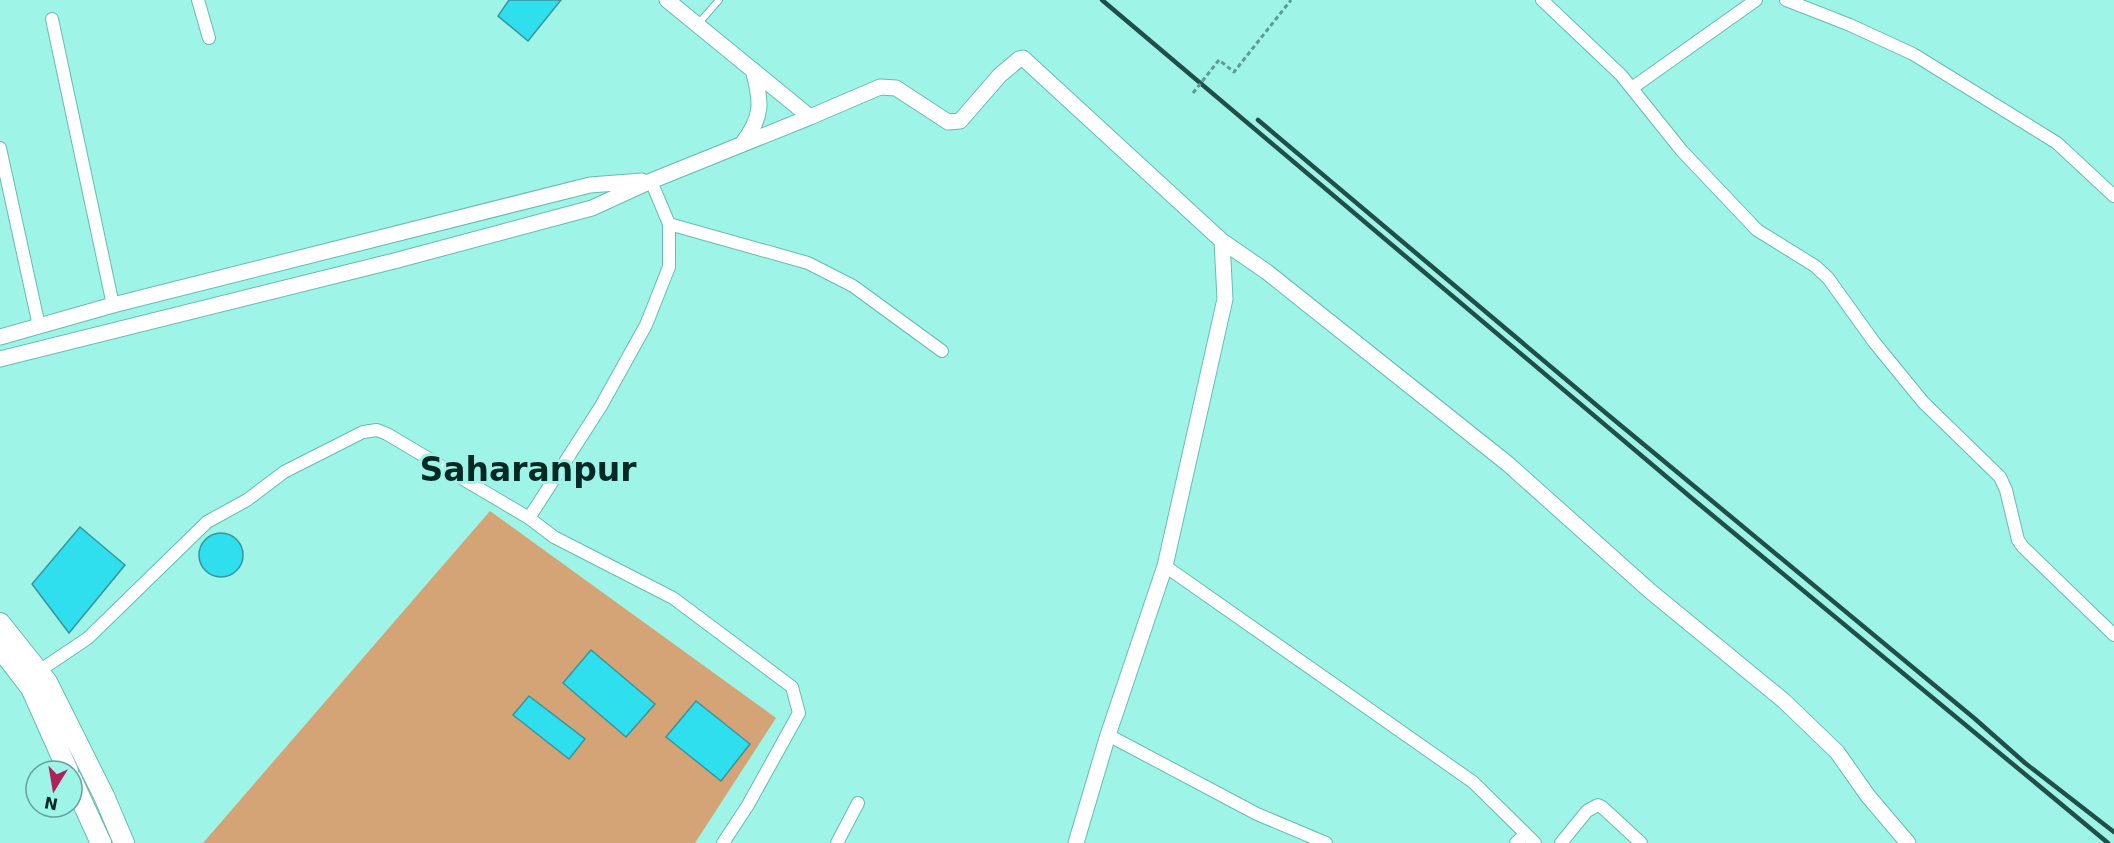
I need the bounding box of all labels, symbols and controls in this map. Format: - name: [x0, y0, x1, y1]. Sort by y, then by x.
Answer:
- district label: Saharanpur: [419, 450, 637, 489]
- north arrow: [24, 759, 84, 819]
- text: N: [43, 793, 60, 814]

